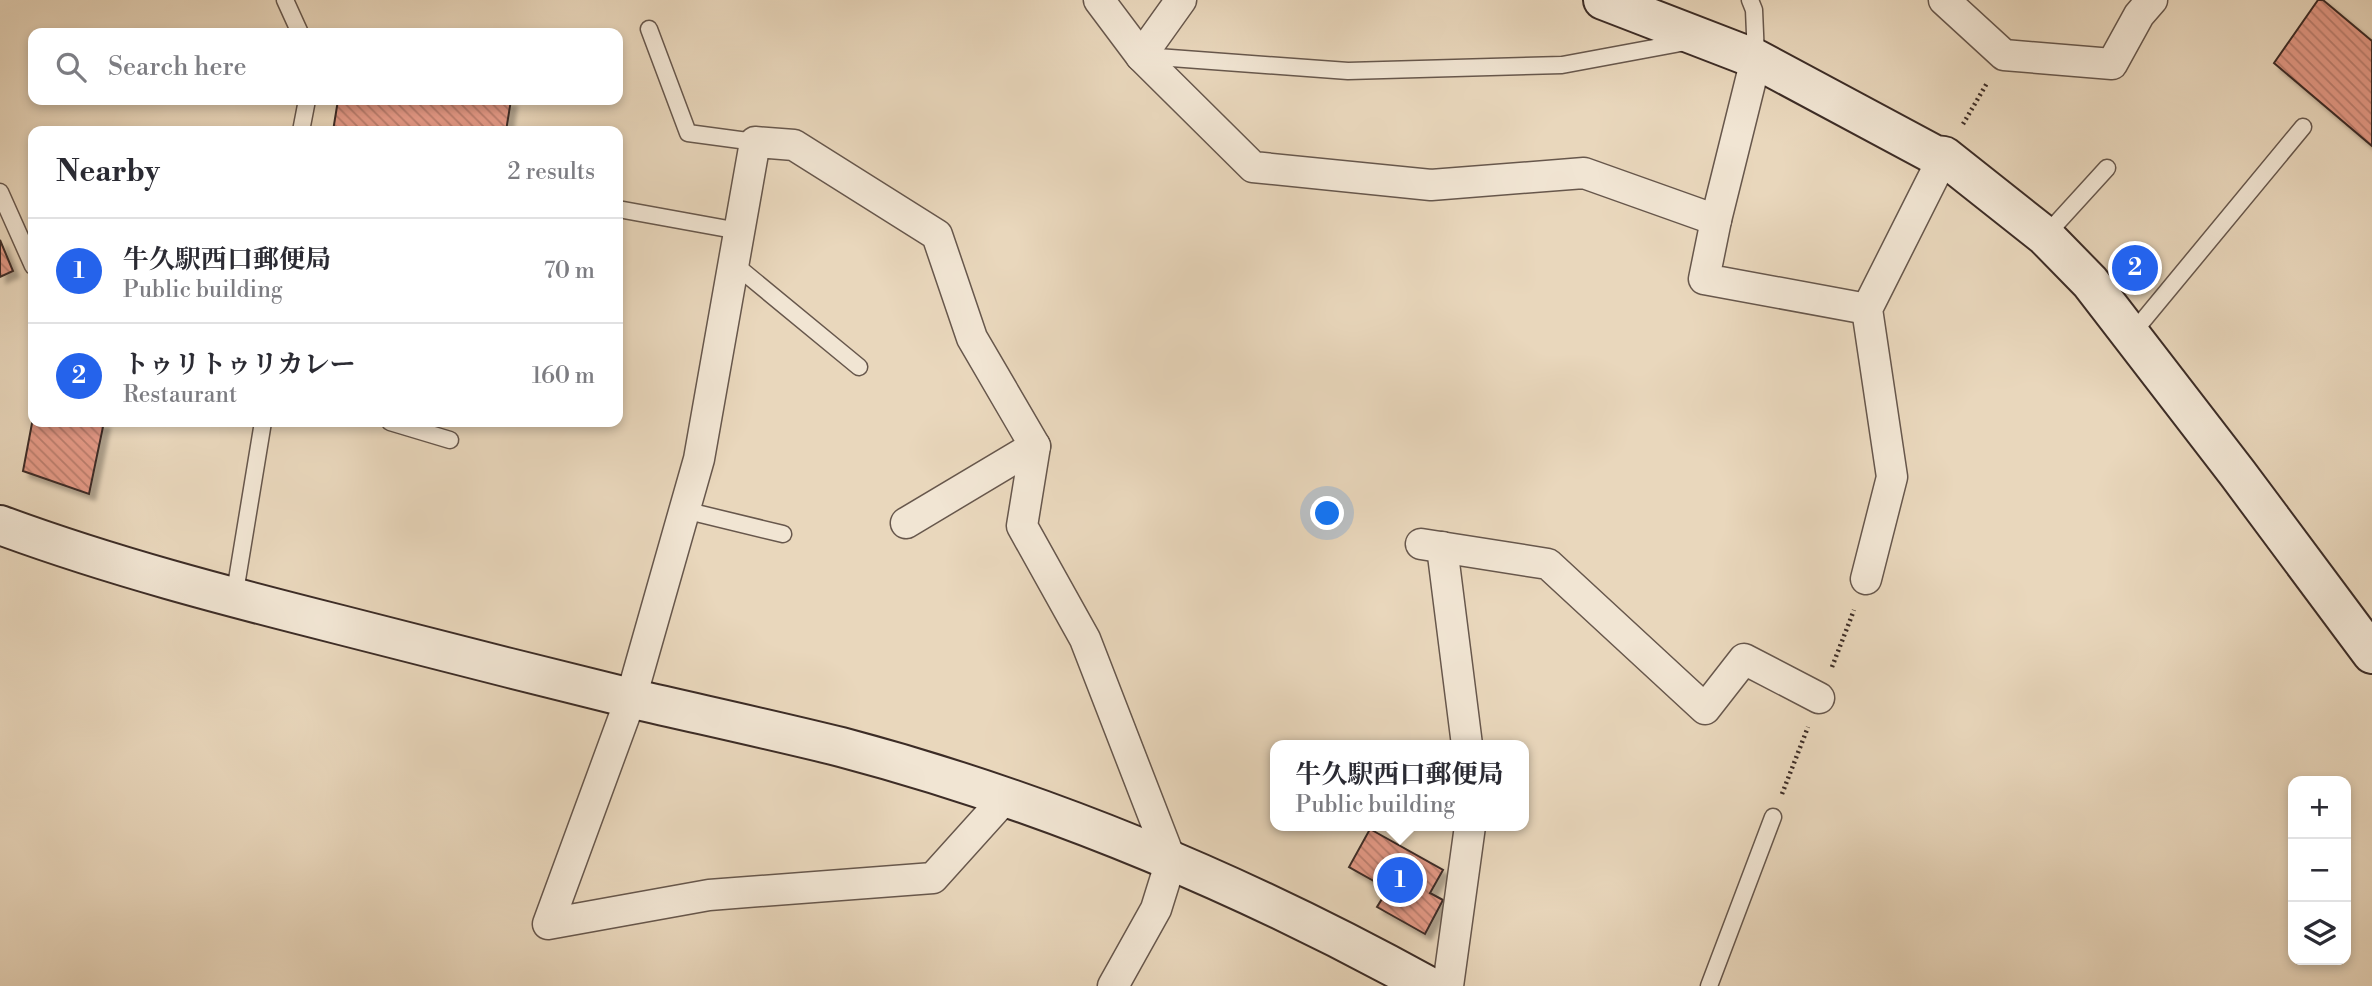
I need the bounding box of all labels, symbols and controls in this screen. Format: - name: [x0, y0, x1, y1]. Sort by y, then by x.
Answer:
- search box: [28, 28, 623, 105]
- icon: search: [52, 48, 90, 86]
- text: Search here: [108, 51, 247, 83]
- text: Nearby: [56, 153, 160, 191]
- text: 2 results: [508, 158, 595, 186]
- pin: 2: [2112, 242, 2158, 294]
- text: 牛久駅西口郵便局: [123, 244, 331, 276]
- text: 1: [73, 257, 85, 285]
- text: 70 m: [544, 257, 595, 285]
- text: Public building: [123, 276, 283, 304]
- text: トゥリトゥリカレー: [123, 349, 355, 381]
- text: 2: [72, 362, 86, 390]
- text: 160 m: [532, 362, 595, 390]
- text: Restaurant: [123, 381, 237, 409]
- your location: [1310, 496, 1344, 530]
- popup: [1270, 740, 1529, 831]
- text: 牛久駅西口郵便局: [1295, 759, 1504, 791]
- map controls: [2288, 776, 2351, 965]
- button: +: [2288, 776, 2351, 839]
- text: Public building: [1295, 791, 1455, 819]
- button: −: [2288, 839, 2351, 902]
- pin: 1: [1377, 854, 1423, 906]
- button: layers: [2288, 902, 2351, 965]

